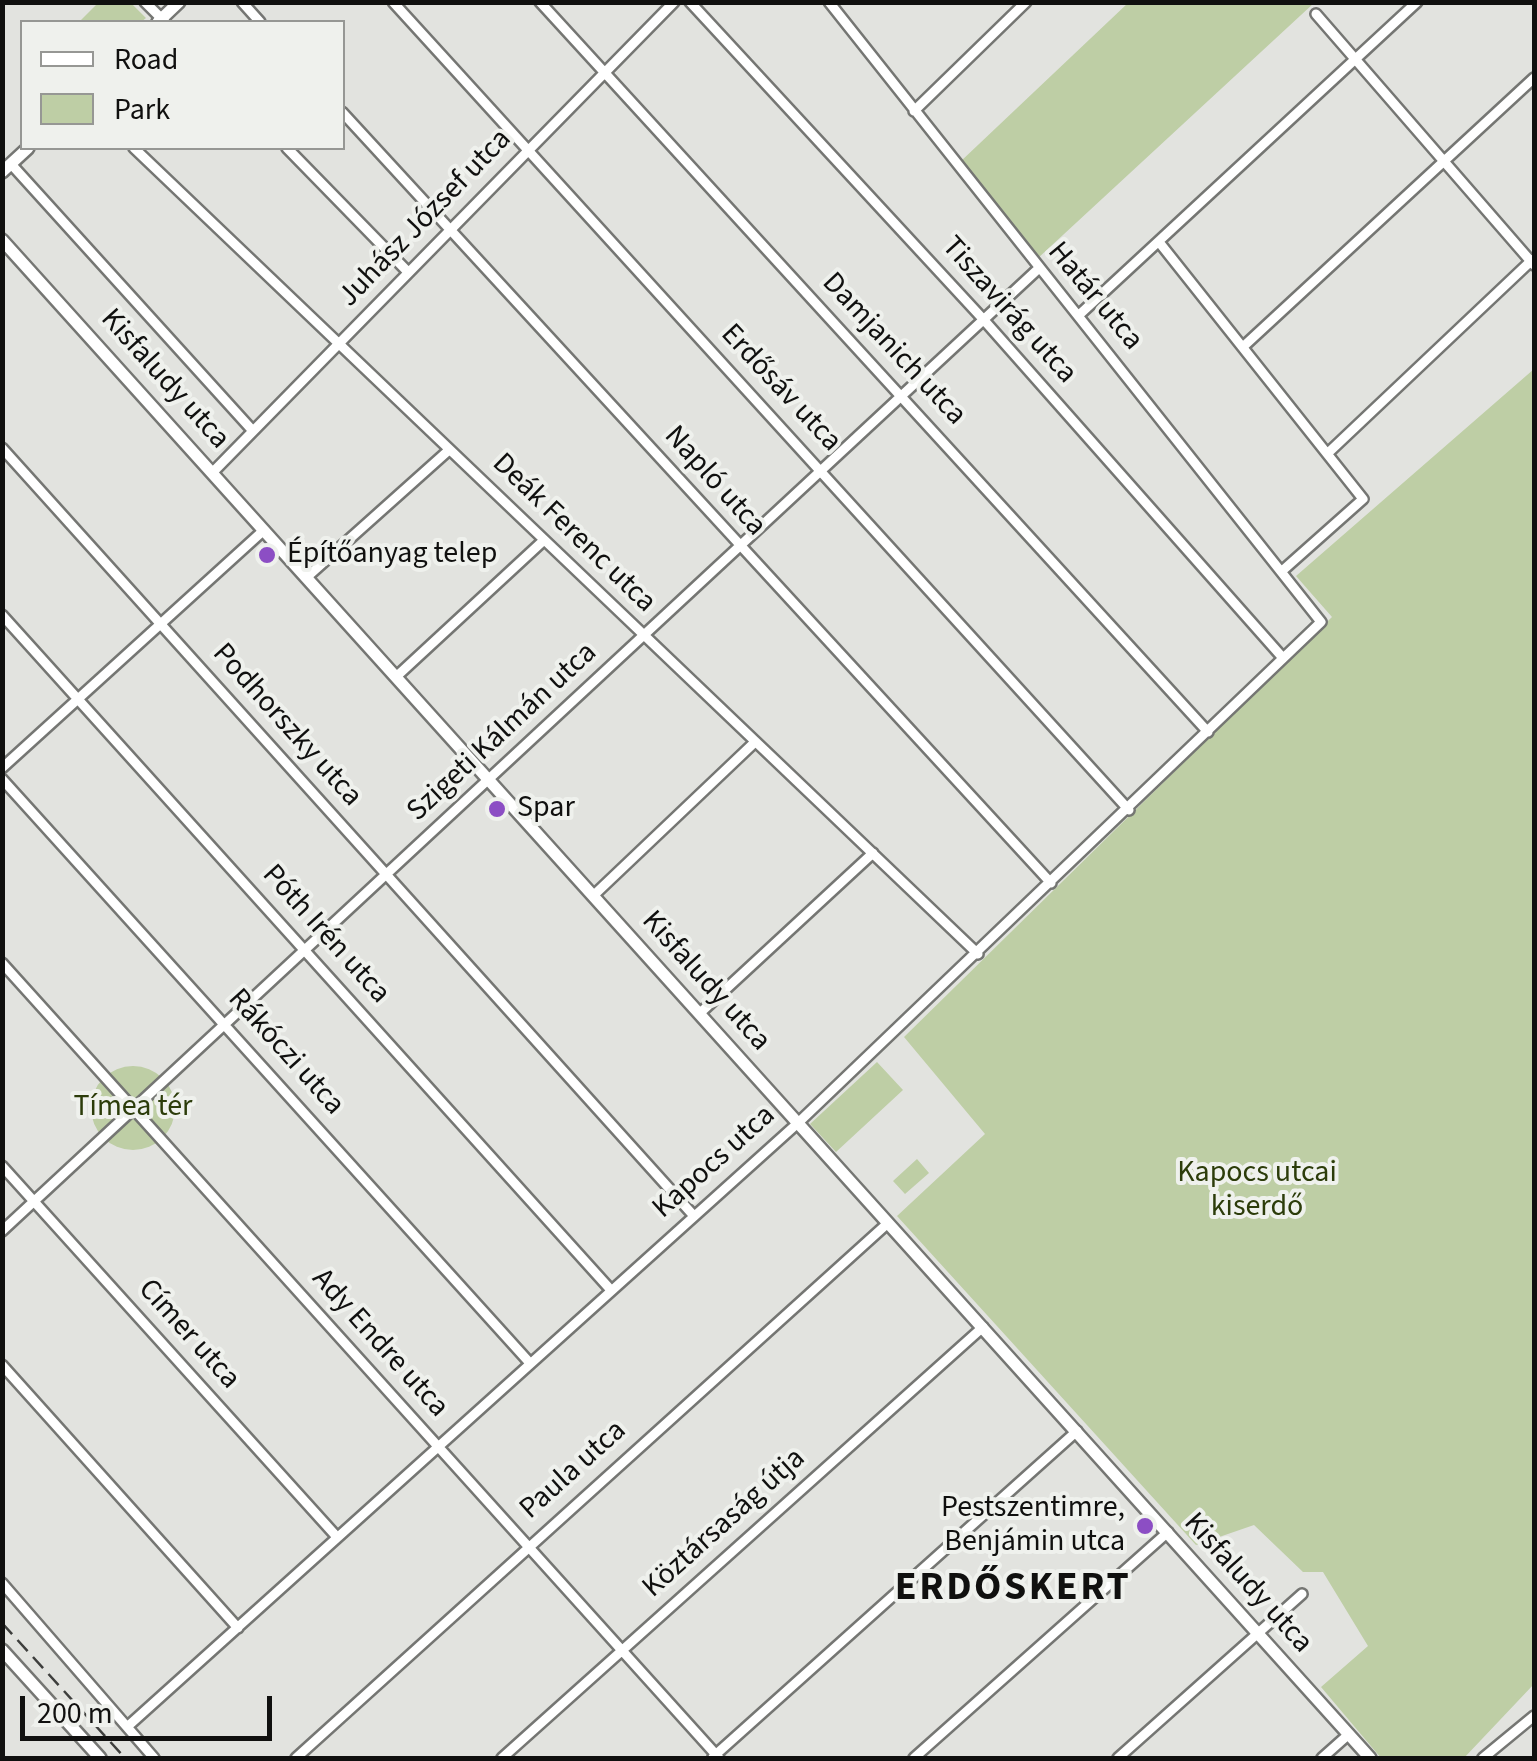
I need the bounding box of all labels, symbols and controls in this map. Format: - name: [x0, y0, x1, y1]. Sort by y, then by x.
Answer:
- legend: [20, 20, 345, 150]
- text: Road: [114, 38, 178, 81]
- text: Park: [114, 88, 170, 131]
- street label: Juhász József utca: [332, 123, 520, 315]
- street label: Tiszavirág utca: [933, 230, 1083, 392]
- street label: Határ utca: [1038, 236, 1150, 358]
- street label: Damjanich utca: [813, 266, 973, 434]
- street label: Kisfaludy utca: [92, 303, 236, 457]
- street label: Erdősáv utca: [712, 318, 848, 460]
- street label: Napló utca: [655, 420, 773, 544]
- street label: Deák Ferenc utca: [484, 447, 662, 621]
- place label: Építőanyag telep: [287, 537, 497, 573]
- marker: Építőanyag telep: [256, 544, 278, 566]
- street label: Szigeti Kálmán utca: [401, 636, 605, 830]
- street label: Podhorszky utca: [203, 637, 369, 815]
- place label: Spar: [517, 791, 575, 827]
- marker: Spar: [486, 798, 508, 820]
- street label: Póth Irén utca: [253, 858, 397, 1012]
- street label: Kisfaludy utca: [633, 905, 777, 1059]
- street label: Rákóczi utca: [219, 983, 351, 1123]
- park label: Tímea tér: [74, 1090, 192, 1126]
- street label: Kapocs utca: [646, 1099, 784, 1227]
- park label: Kapocs utcai kiserdő: [1177, 1156, 1337, 1226]
- street label: Ady Endre utca: [303, 1262, 455, 1426]
- street label: Címer utca: [129, 1273, 247, 1397]
- street label: Paula utca: [513, 1414, 635, 1528]
- street label: Köztársaság útja: [636, 1442, 814, 1606]
- place label: Pestszentimre, Benjámin utca: [941, 1491, 1125, 1562]
- street label: Kisfaludy utca: [1175, 1507, 1319, 1661]
- marker: Pestszentimre, Benjámin utca: [1134, 1515, 1156, 1537]
- district label: ERDŐSKERT: [895, 1566, 1131, 1614]
- scale bar: [25, 1676, 278, 1738]
- text: 200 m: [37, 1692, 113, 1735]

